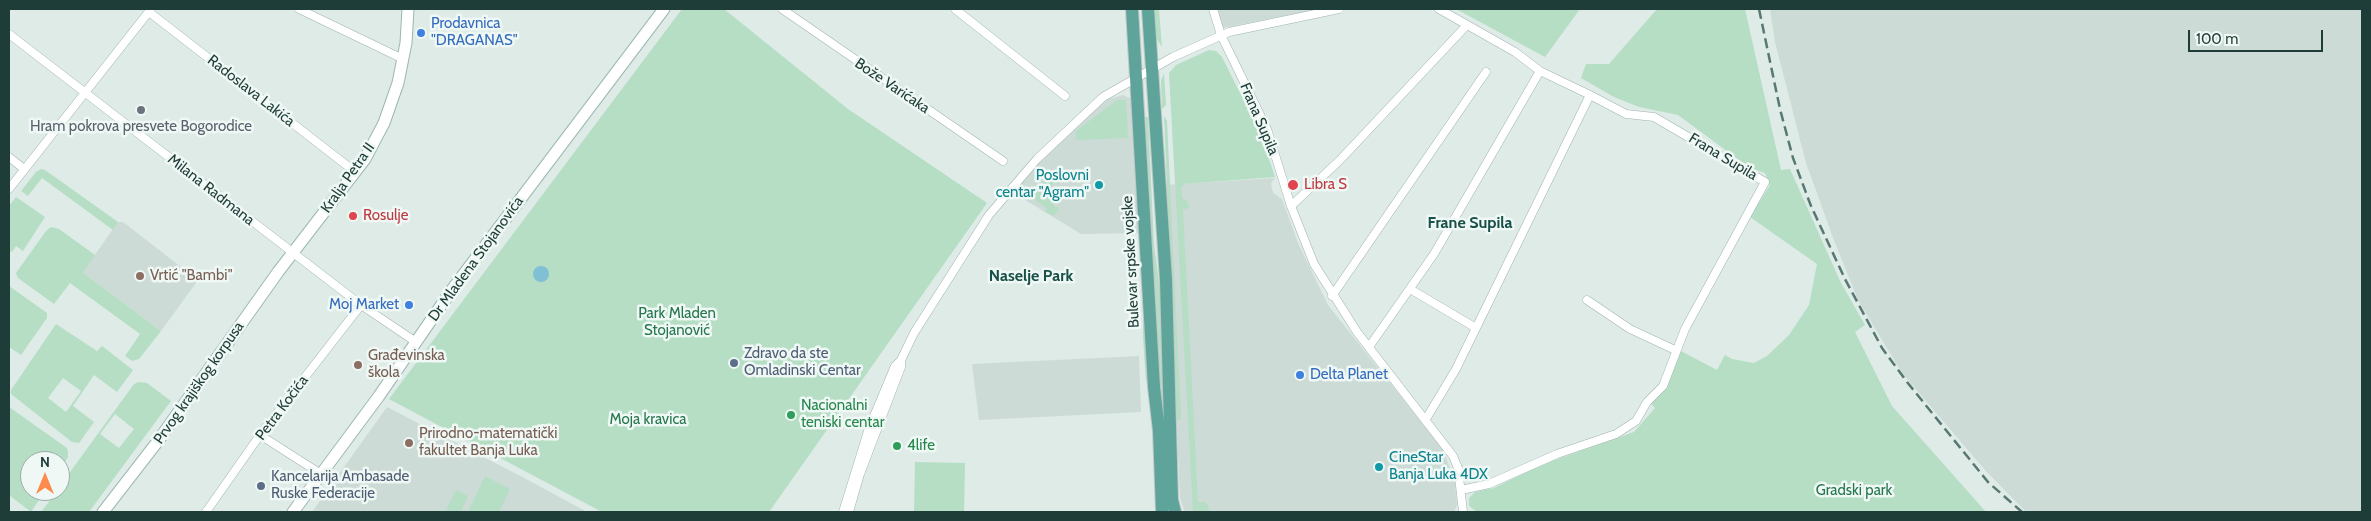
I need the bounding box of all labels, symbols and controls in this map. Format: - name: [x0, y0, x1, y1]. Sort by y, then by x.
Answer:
- place label: Prodavnica "DRAGANAS": [431, 15, 518, 50]
- scale bar: [2191, 20, 2326, 52]
- marker: Prodavnica "DRAGANAS": [415, 27, 427, 39]
- text: 100 m: [2196, 30, 2238, 48]
- street label: Radoslava Lakića: [204, 51, 298, 131]
- street label: Bože Varićaka: [851, 54, 933, 118]
- street label: Frana Supila: [1236, 80, 1282, 158]
- marker: Hram pokrova presvete Bogorodice: [135, 104, 147, 116]
- place label: Hram pokrova presvete Bogorodice: [30, 118, 252, 136]
- street label: Frana Supila: [1685, 130, 1761, 184]
- street label: Kralja Petra II: [317, 139, 379, 217]
- street label: Milana Radmana: [164, 150, 258, 230]
- place label: Poslovni centar "Agram": [996, 167, 1089, 202]
- place label: Libra S: [1304, 176, 1347, 194]
- marker: Libra S: [1286, 178, 1300, 192]
- marker: Poslovni centar "Agram": [1093, 179, 1105, 191]
- street label: Dr Mladena Stojanovića: [425, 193, 527, 325]
- street label: Bulevar srpske vojske: [1119, 195, 1143, 329]
- place label: Rosulje: [363, 207, 408, 225]
- marker: Rosulje: [347, 210, 359, 222]
- district label: Frane Supila: [1428, 213, 1512, 233]
- district label: Naselje Park: [989, 266, 1073, 286]
- place label: Vrtić "Bambi": [150, 267, 233, 285]
- marker: Vrtić "Bambi": [134, 270, 146, 282]
- place label: Moj Market: [329, 296, 399, 314]
- marker: Moj Market: [403, 299, 415, 311]
- park label: Park Mladen Stojanović: [638, 305, 716, 340]
- street label: Prvog krajiškog korpusa: [150, 318, 248, 448]
- place label: Zdravo da ste Omladinski Centar: [744, 345, 861, 380]
- place label: Građevinska škola: [368, 347, 445, 382]
- marker: Zdravo da ste Omladinski Centar: [728, 357, 740, 369]
- marker: Građevinska škola: [352, 359, 364, 371]
- place label: Delta Planet: [1310, 366, 1388, 384]
- marker: Delta Planet: [1294, 369, 1306, 381]
- street label: Petra Kočića: [252, 372, 312, 444]
- place label: Nacionalni teniski centar: [801, 397, 884, 432]
- marker: Nacionalni teniski centar: [785, 409, 797, 421]
- park label: Moja kravica: [610, 411, 686, 429]
- place label: Prirodno-matematički fakultet Banja Luka: [419, 425, 558, 460]
- marker: Prirodno-matematički fakultet Banja Luka: [403, 437, 415, 449]
- place label: 4life: [907, 437, 935, 455]
- marker: 4life: [891, 440, 903, 452]
- place label: CineStar Banja Luka 4DX: [1389, 449, 1488, 484]
- north arrow: [20, 451, 70, 501]
- text: N: [40, 453, 50, 471]
- marker: CineStar Banja Luka 4DX: [1373, 461, 1385, 473]
- place label: Kancelarija Ambasade Ruske Federacije: [271, 468, 409, 503]
- marker: Kancelarija Ambasade Ruske Federacije: [255, 480, 267, 492]
- park label: Gradski park: [1816, 482, 1892, 500]

